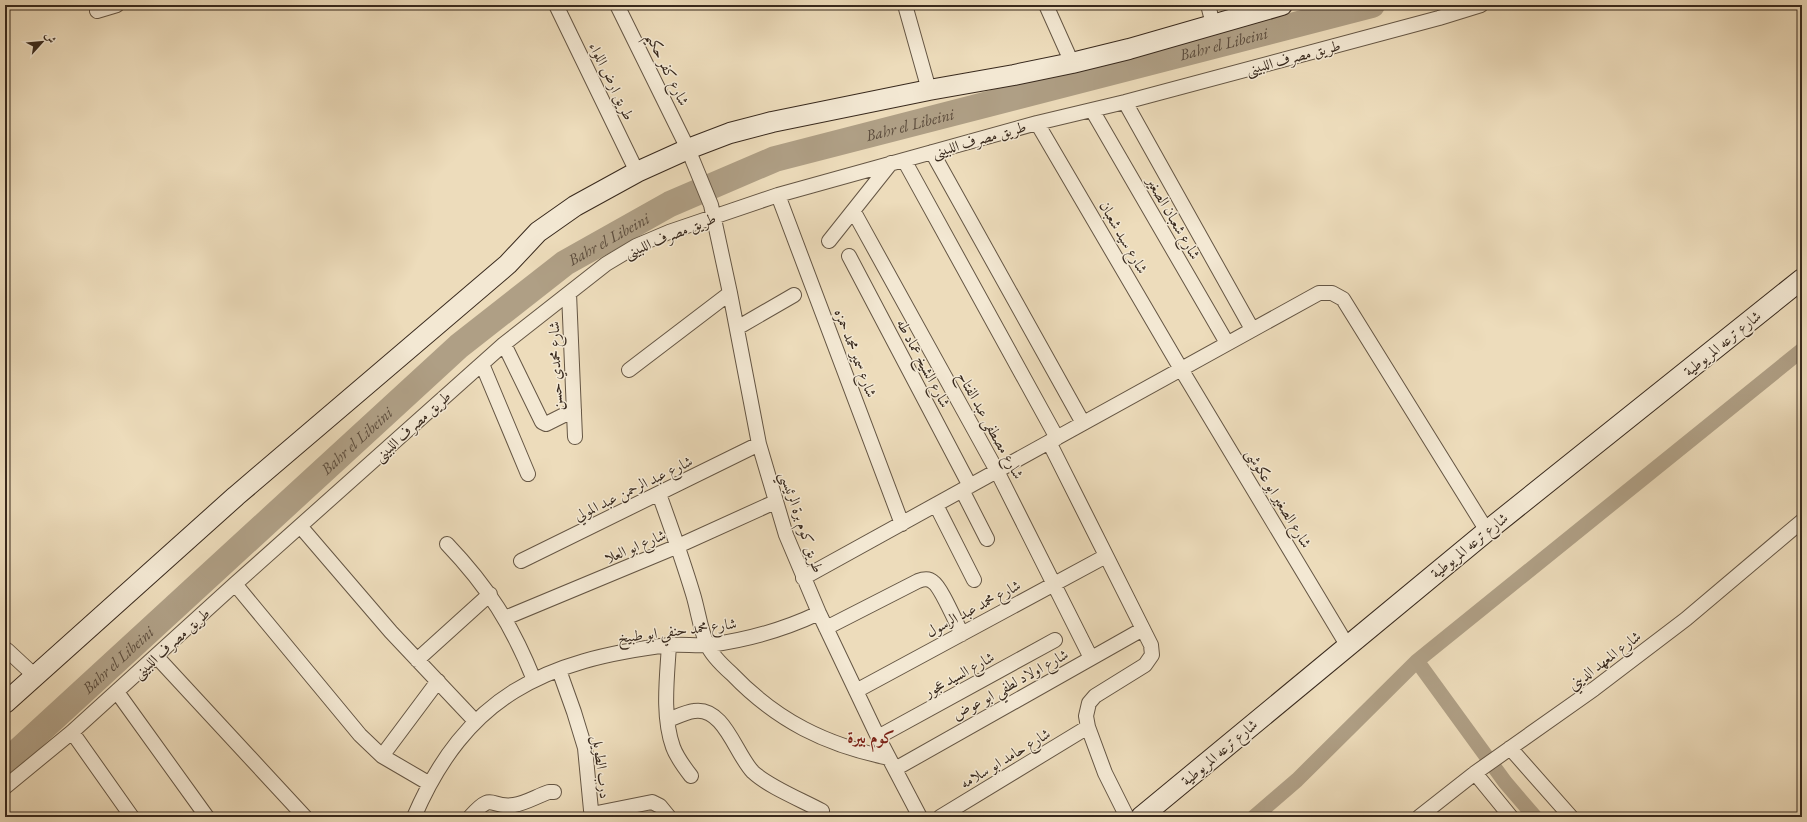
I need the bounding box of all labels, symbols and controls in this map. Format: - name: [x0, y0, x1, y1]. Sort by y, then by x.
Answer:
- water label: Bahr el Libeini: [1176, 21, 1271, 65]
- north arrow: [22, 22, 62, 62]
- text: ش: [42, 29, 60, 46]
- street label: شارع كفر حكيم: [637, 29, 694, 111]
- street label: طريق مصرف اللبينى: [1244, 35, 1343, 81]
- street label: طريق ارض اللواء: [584, 39, 639, 123]
- water label: Bahr el Libeini: [862, 102, 958, 146]
- street label: طريق مصرف اللبينى: [930, 116, 1029, 163]
- street label: شارع شعبان الصغير: [1138, 172, 1205, 265]
- street label: شارع سيد شعبان: [1092, 197, 1152, 279]
- water label: Bahr el Libeini: [563, 207, 654, 270]
- street label: طريق مصرف اللبينى: [621, 208, 719, 264]
- street label: شارع سمير محمد حمزه: [827, 306, 882, 401]
- street label: شارع ترعه المريوطية: [1679, 306, 1767, 383]
- street label: شارع الشيخ عماد طه: [888, 315, 955, 413]
- street label: شارع محمدي حسن: [544, 321, 570, 411]
- street label: شارع مصطفى عبد الفتاح: [950, 368, 1028, 484]
- street label: طريق مصرف اللبينى: [370, 386, 456, 467]
- water label: Bahr el Libeini: [315, 401, 398, 479]
- street label: شارع الصغير ابو عكوشى: [1238, 445, 1316, 553]
- street label: شارع عبد الرحمن عبد المولي: [571, 451, 697, 528]
- street label: طريق كوم برة الرئيسي: [771, 469, 828, 577]
- street label: شارع ترعه المريوطية: [1426, 508, 1514, 585]
- street label: شارع ابو العلا: [601, 525, 670, 571]
- street label: شارع محمد عبد الرسول: [922, 575, 1025, 644]
- street label: طريق مصرف اللبينى: [129, 603, 215, 684]
- street label: شارع محمد حنفي ابو طبيخ: [616, 613, 738, 652]
- water label: Bahr el Libeini: [76, 620, 159, 699]
- street label: شارع المعهد الديني: [1564, 626, 1647, 698]
- street label: شارع اولاد لطفي ابو عوض: [949, 644, 1074, 728]
- street label: شارع السيد عجور: [919, 647, 999, 706]
- street label: شارع ترعه المريوطية: [1177, 714, 1264, 793]
- street label: شارع حامد ابو سلامه: [956, 724, 1056, 796]
- district label: كوم بيرة: [847, 726, 895, 752]
- street label: درب الطويل: [587, 734, 615, 800]

